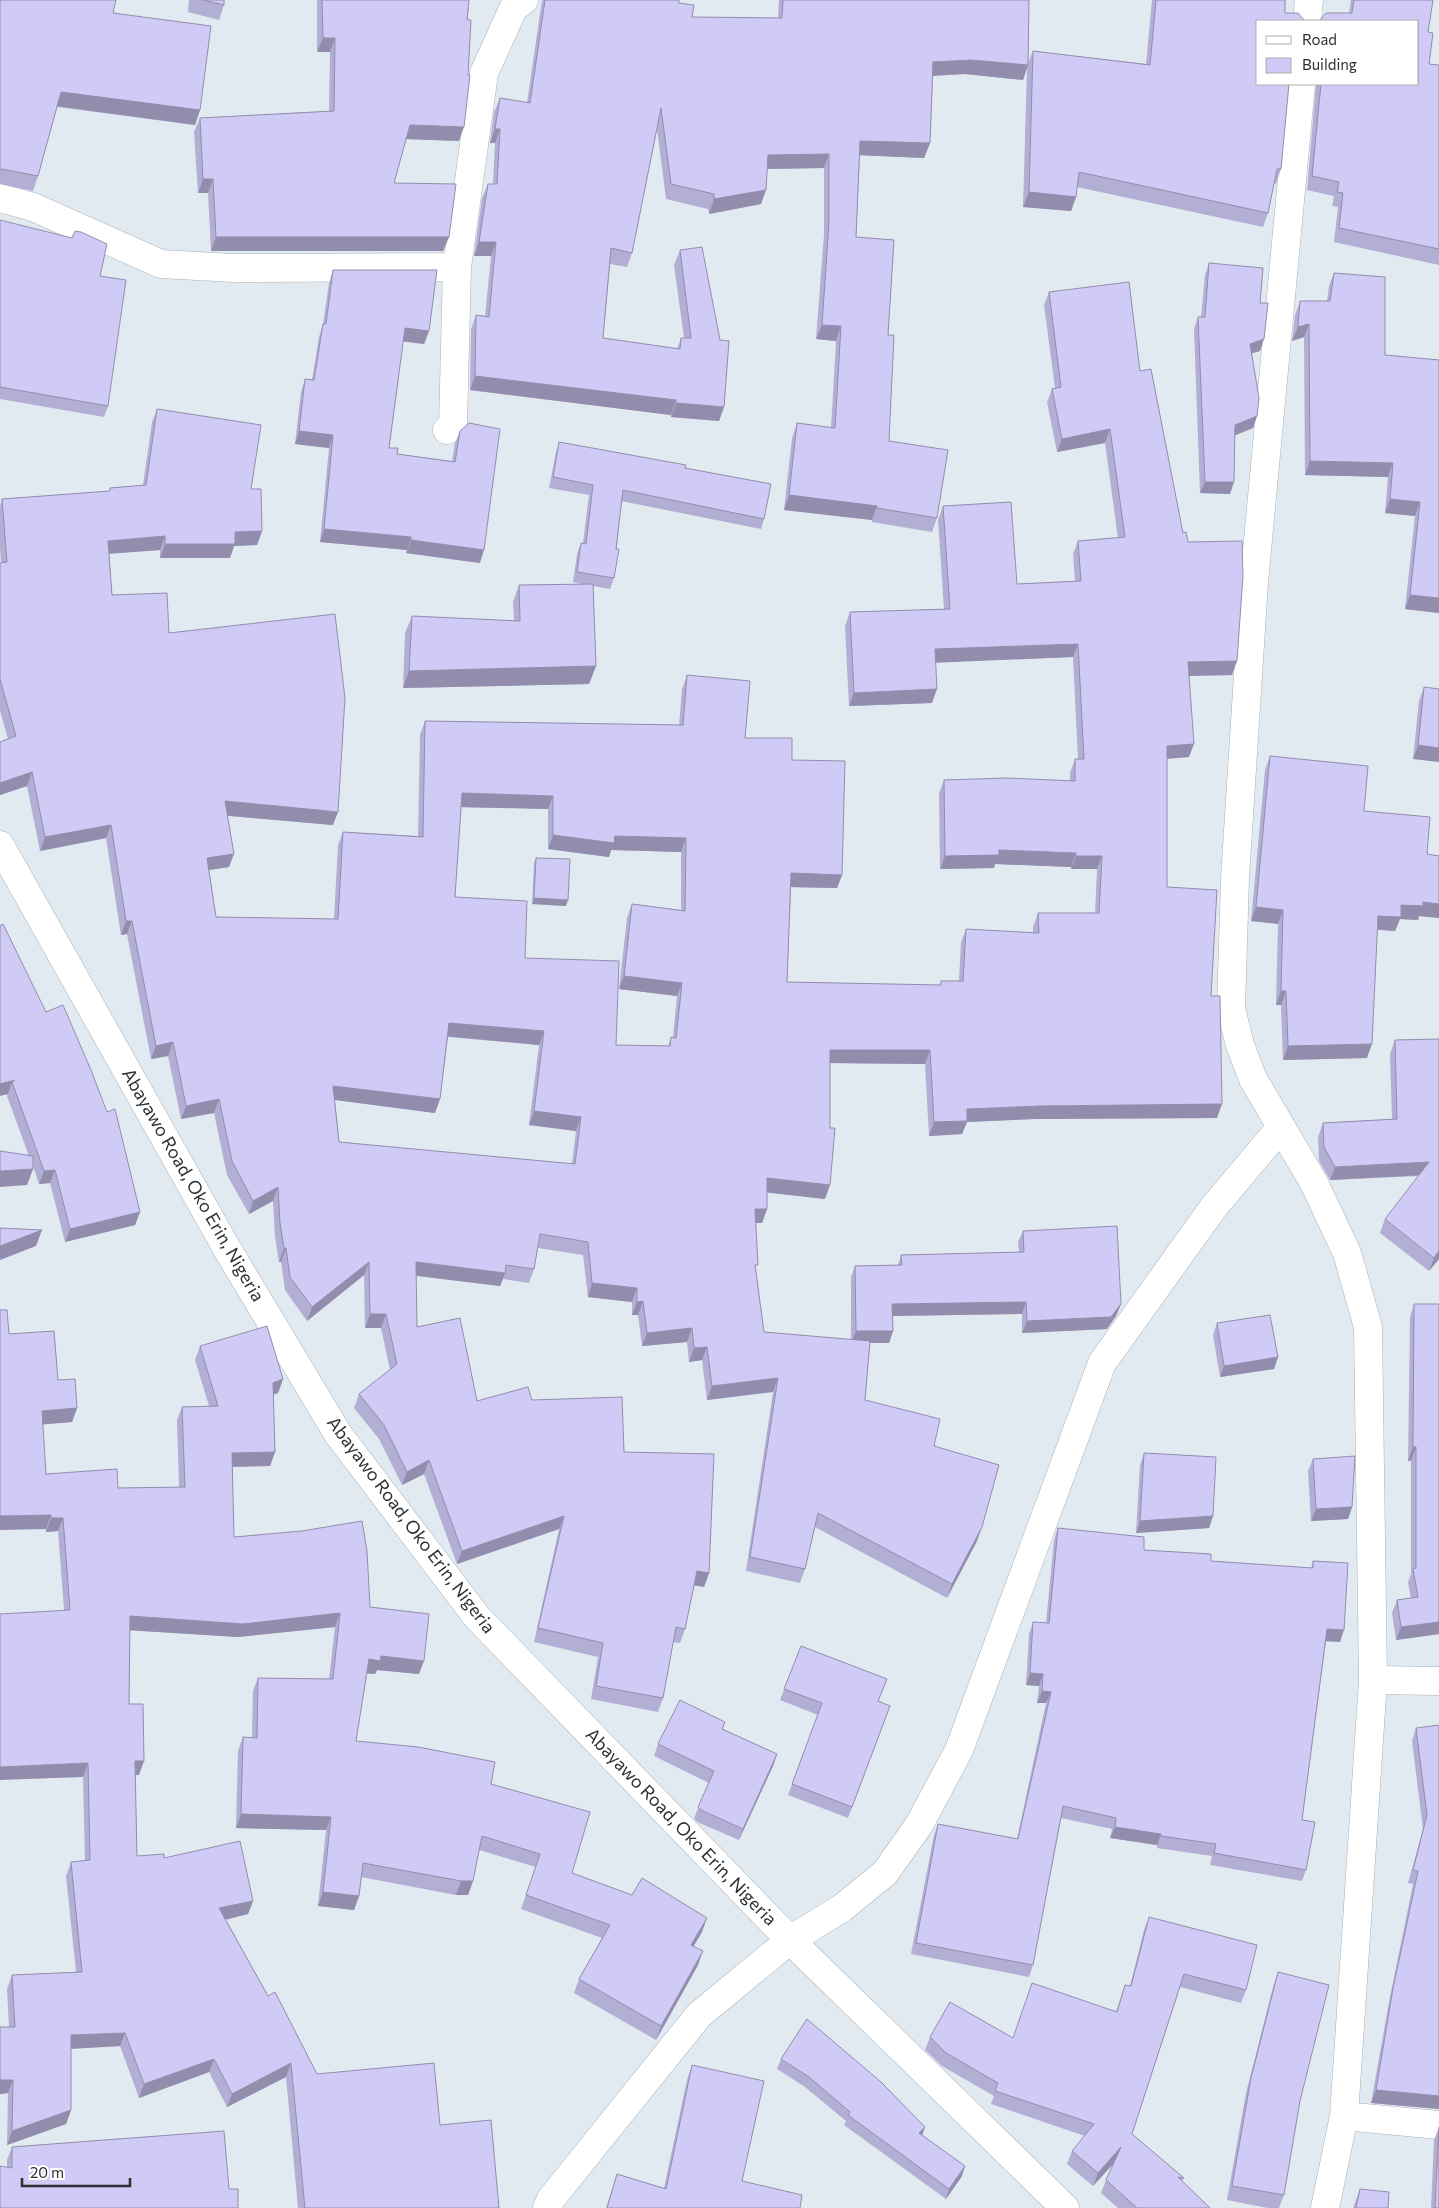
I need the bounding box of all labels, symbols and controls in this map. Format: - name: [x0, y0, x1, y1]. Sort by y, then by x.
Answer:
- legend: [1256, 20, 1419, 85]
- text: Road: [1302, 30, 1337, 48]
- text: Building: [1302, 55, 1357, 73]
- street label: Abayawo Road, Oko Erin, Nigeria: [118, 1064, 270, 1305]
- street label: Abayawo Road, Oko Erin, Nigeria: [323, 1412, 501, 1637]
- street label: Abayawo Road, Oko Erin, Nigeria: [582, 1723, 782, 1930]
- scale bar: [22, 2156, 130, 2188]
- text: 20 m: [30, 2163, 64, 2181]

